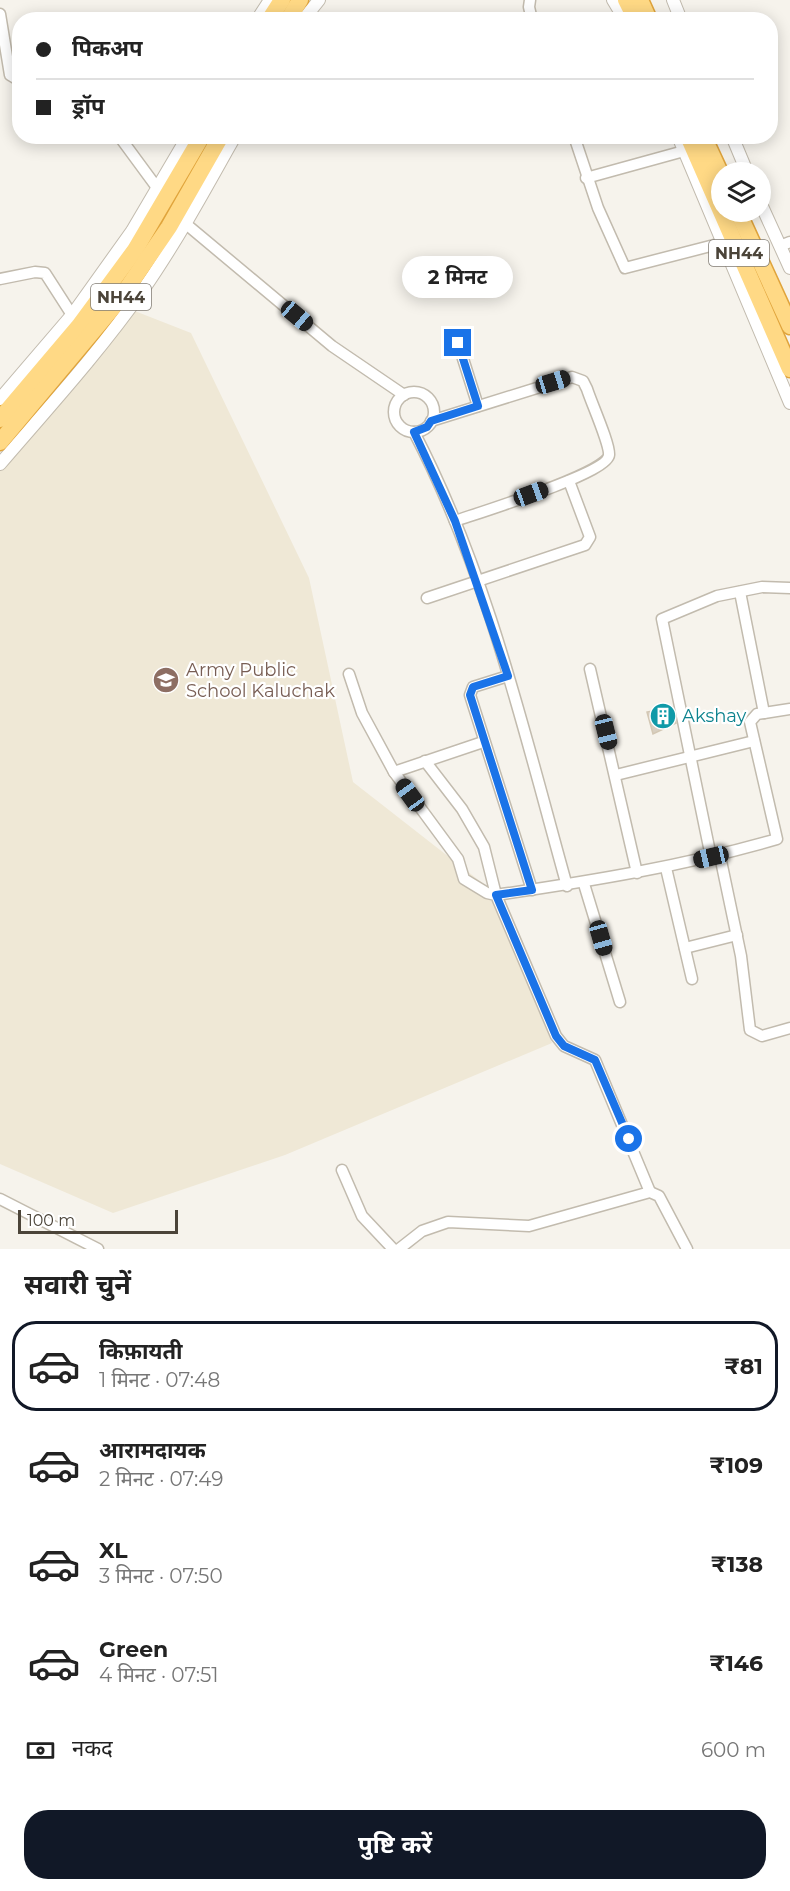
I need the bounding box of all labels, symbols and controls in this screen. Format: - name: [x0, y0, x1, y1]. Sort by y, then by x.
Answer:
- text: पिकअप: [72, 35, 143, 62]
- text: ड्रॉप: [72, 93, 105, 120]
- map controls: [711, 162, 771, 222]
- button: layers: [711, 162, 771, 222]
- road number: NH44: [709, 240, 769, 266]
- callout: 2 मिनट: [402, 256, 514, 298]
- text: 2 मिनट: [428, 265, 487, 289]
- road number: NH44: [91, 284, 151, 310]
- car: [277, 298, 317, 334]
- route end: [444, 329, 471, 356]
- car: [533, 368, 573, 396]
- car: [511, 479, 551, 509]
- place label: Army Public School Kaluchak: [186, 659, 335, 702]
- school or university icon: Army Public School Kaluchak: [151, 665, 181, 695]
- building icon: Akshay: [648, 701, 678, 731]
- place label: Akshay: [682, 705, 747, 727]
- car: [593, 712, 619, 752]
- car: [392, 775, 428, 815]
- car: [691, 844, 731, 870]
- car: [587, 918, 615, 958]
- route start: [615, 1125, 642, 1152]
- scale bar: [18, 1207, 178, 1234]
- text: 100 m: [27, 1211, 75, 1230]
- text: सवारी चुनें: [24, 1268, 131, 1301]
- text: किफ़ायती: [99, 1338, 183, 1365]
- icon: car: [27, 1339, 81, 1393]
- text: ₹81: [724, 1353, 763, 1380]
- text: 1 मिनट · 07:48: [99, 1368, 220, 1392]
- text: आरामदायक: [99, 1437, 206, 1464]
- icon: car: [27, 1438, 81, 1492]
- text: ₹109: [709, 1452, 763, 1479]
- text: 2 मिनट · 07:49: [99, 1467, 223, 1491]
- icon: car: [27, 1537, 81, 1591]
- text: XL: [99, 1537, 128, 1564]
- text: ₹138: [711, 1551, 763, 1578]
- text: 3 मिनट · 07:50: [99, 1564, 223, 1588]
- icon: car: [27, 1636, 81, 1690]
- text: Green: [99, 1636, 168, 1663]
- text: ₹146: [709, 1650, 763, 1677]
- text: 4 मिनट · 07:51: [99, 1663, 219, 1687]
- icon: cash: [24, 1734, 57, 1767]
- text: नकद: [72, 1735, 113, 1762]
- text: 600 m: [701, 1738, 766, 1762]
- button: पुष्टि करें: [24, 1810, 766, 1879]

